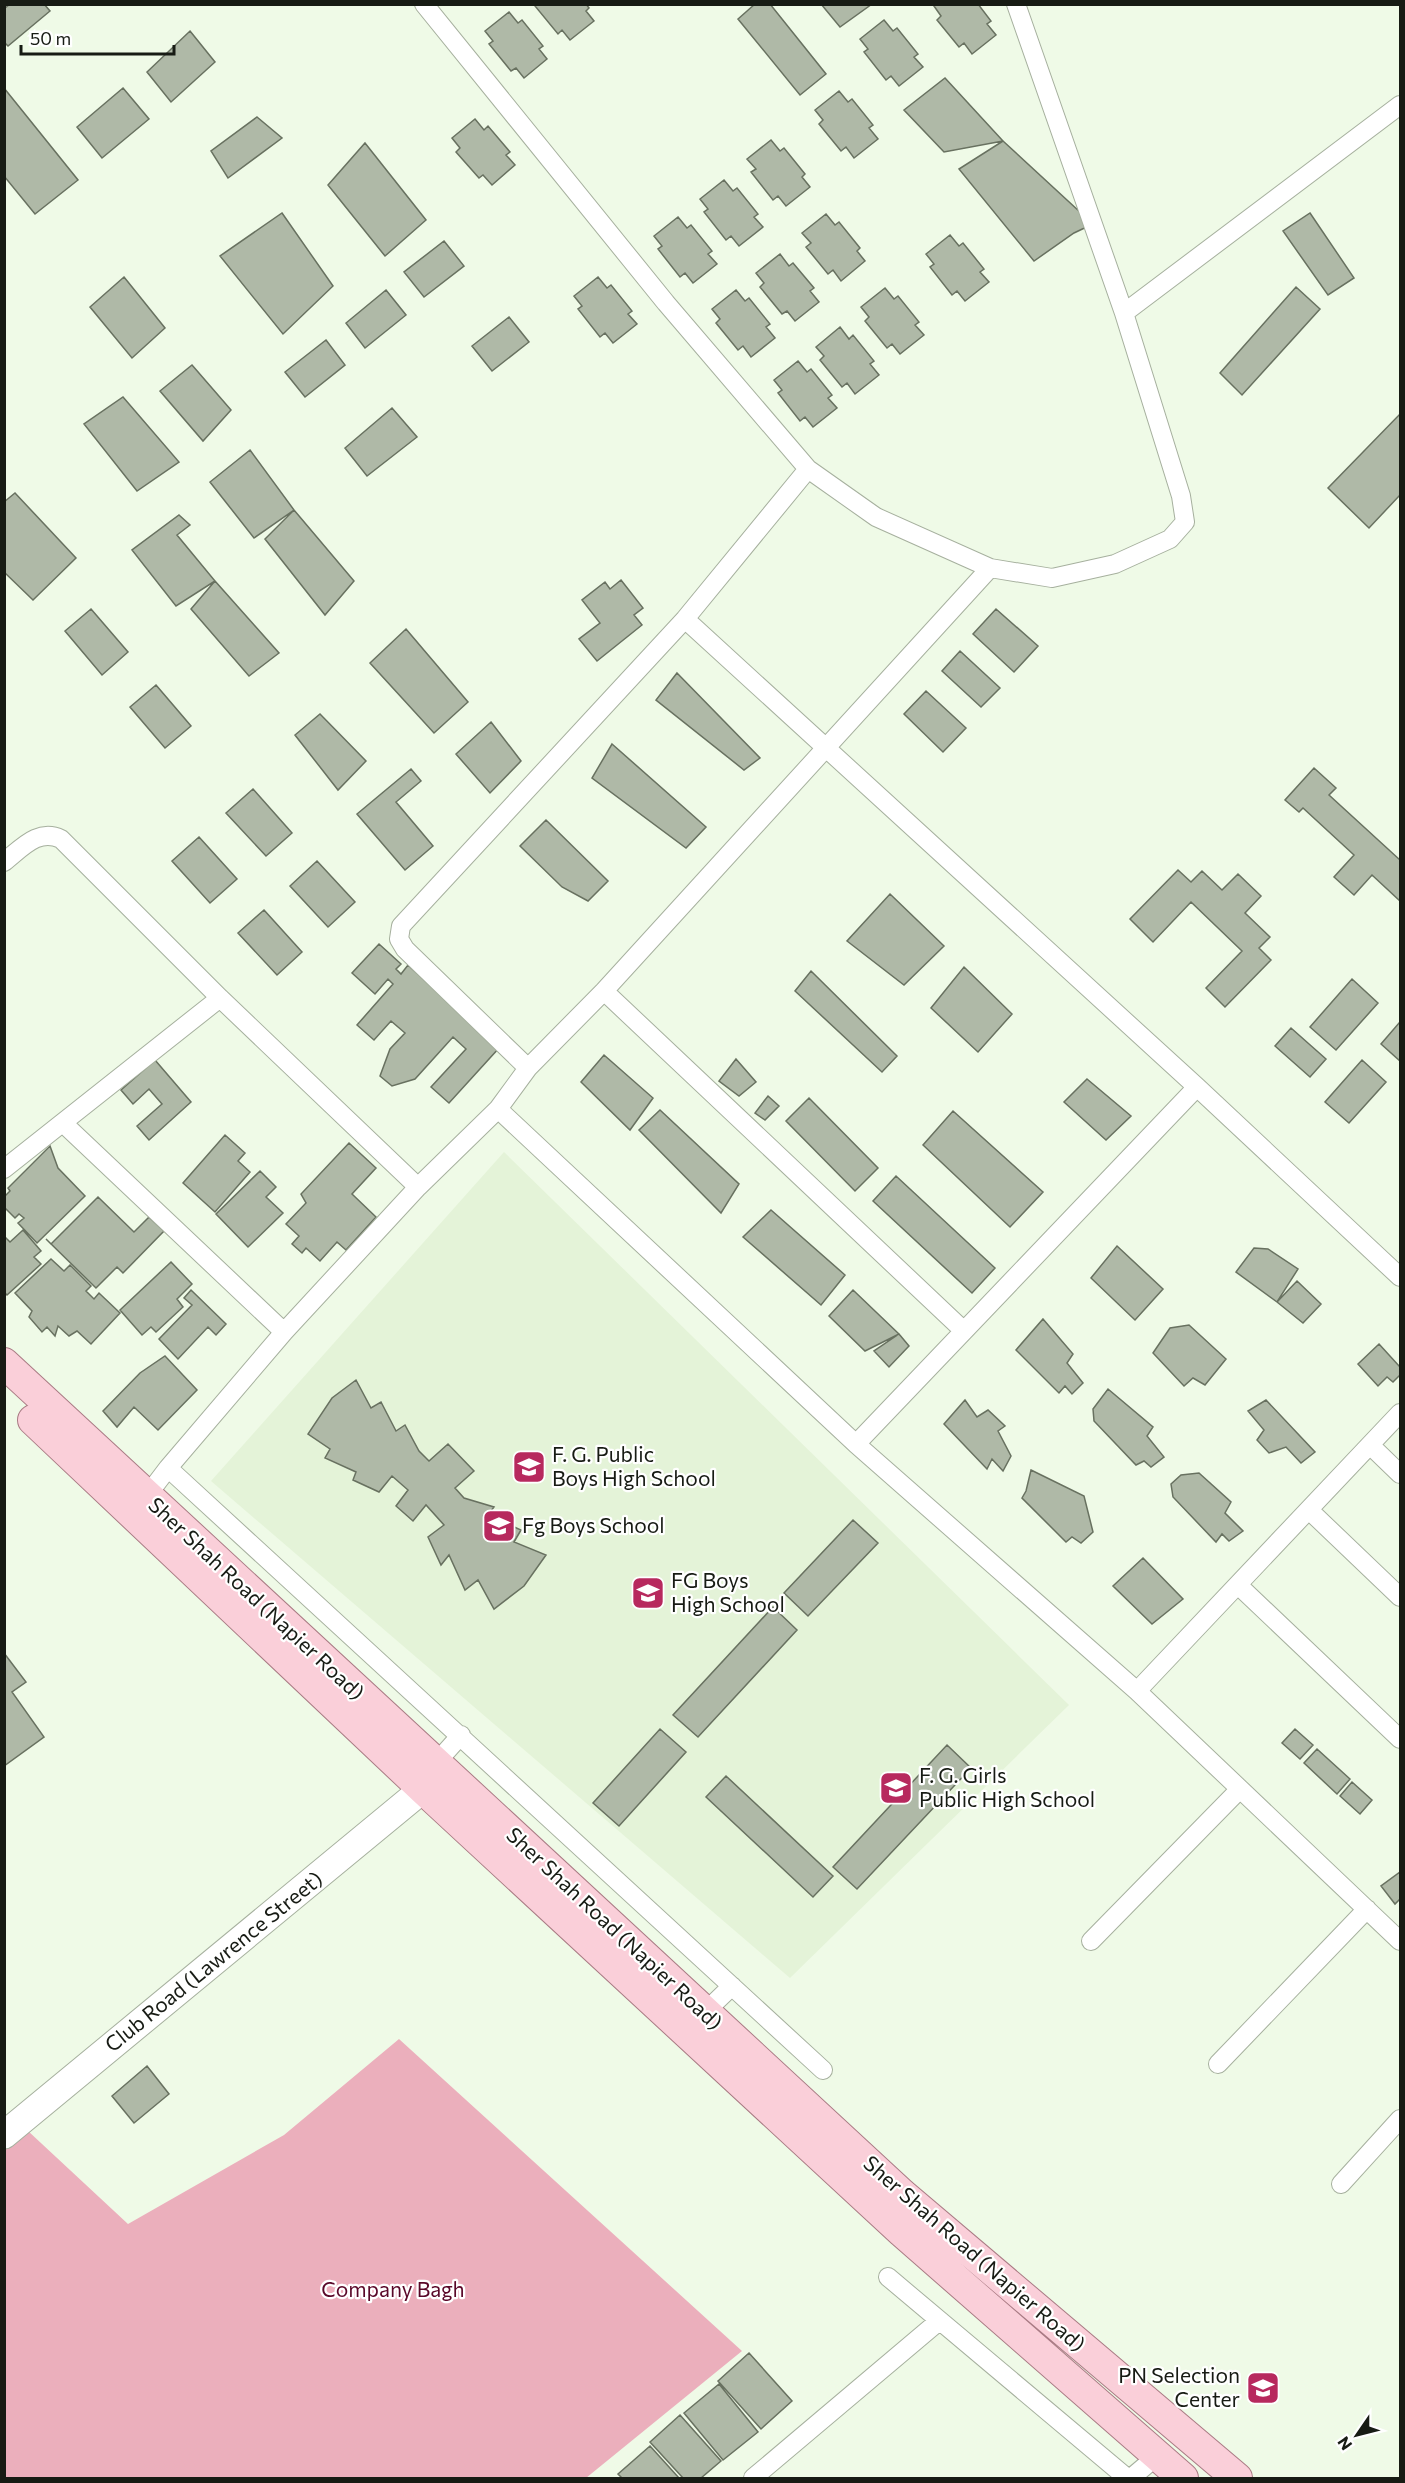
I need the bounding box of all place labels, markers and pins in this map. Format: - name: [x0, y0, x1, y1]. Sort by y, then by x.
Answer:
- place label: F. G. Public Boys High School: [552, 1441, 716, 1490]
- school or university icon: F. G. Public Boys High School: [511, 1449, 547, 1485]
- school or university icon: Fg Boys School: [481, 1508, 517, 1544]
- place label: Fg Boys School: [522, 1512, 665, 1537]
- place label: FG Boys High School: [671, 1567, 785, 1616]
- school or university icon: FG Boys High School: [630, 1575, 666, 1611]
- place label: F. G. Girls Public High School: [919, 1762, 1095, 1811]
- school or university icon: F. G. Girls Public High School: [878, 1770, 914, 1806]
- place label: PN Selection Center: [1118, 2362, 1240, 2411]
- school or university icon: PN Selection Center: [1245, 2370, 1281, 2406]

